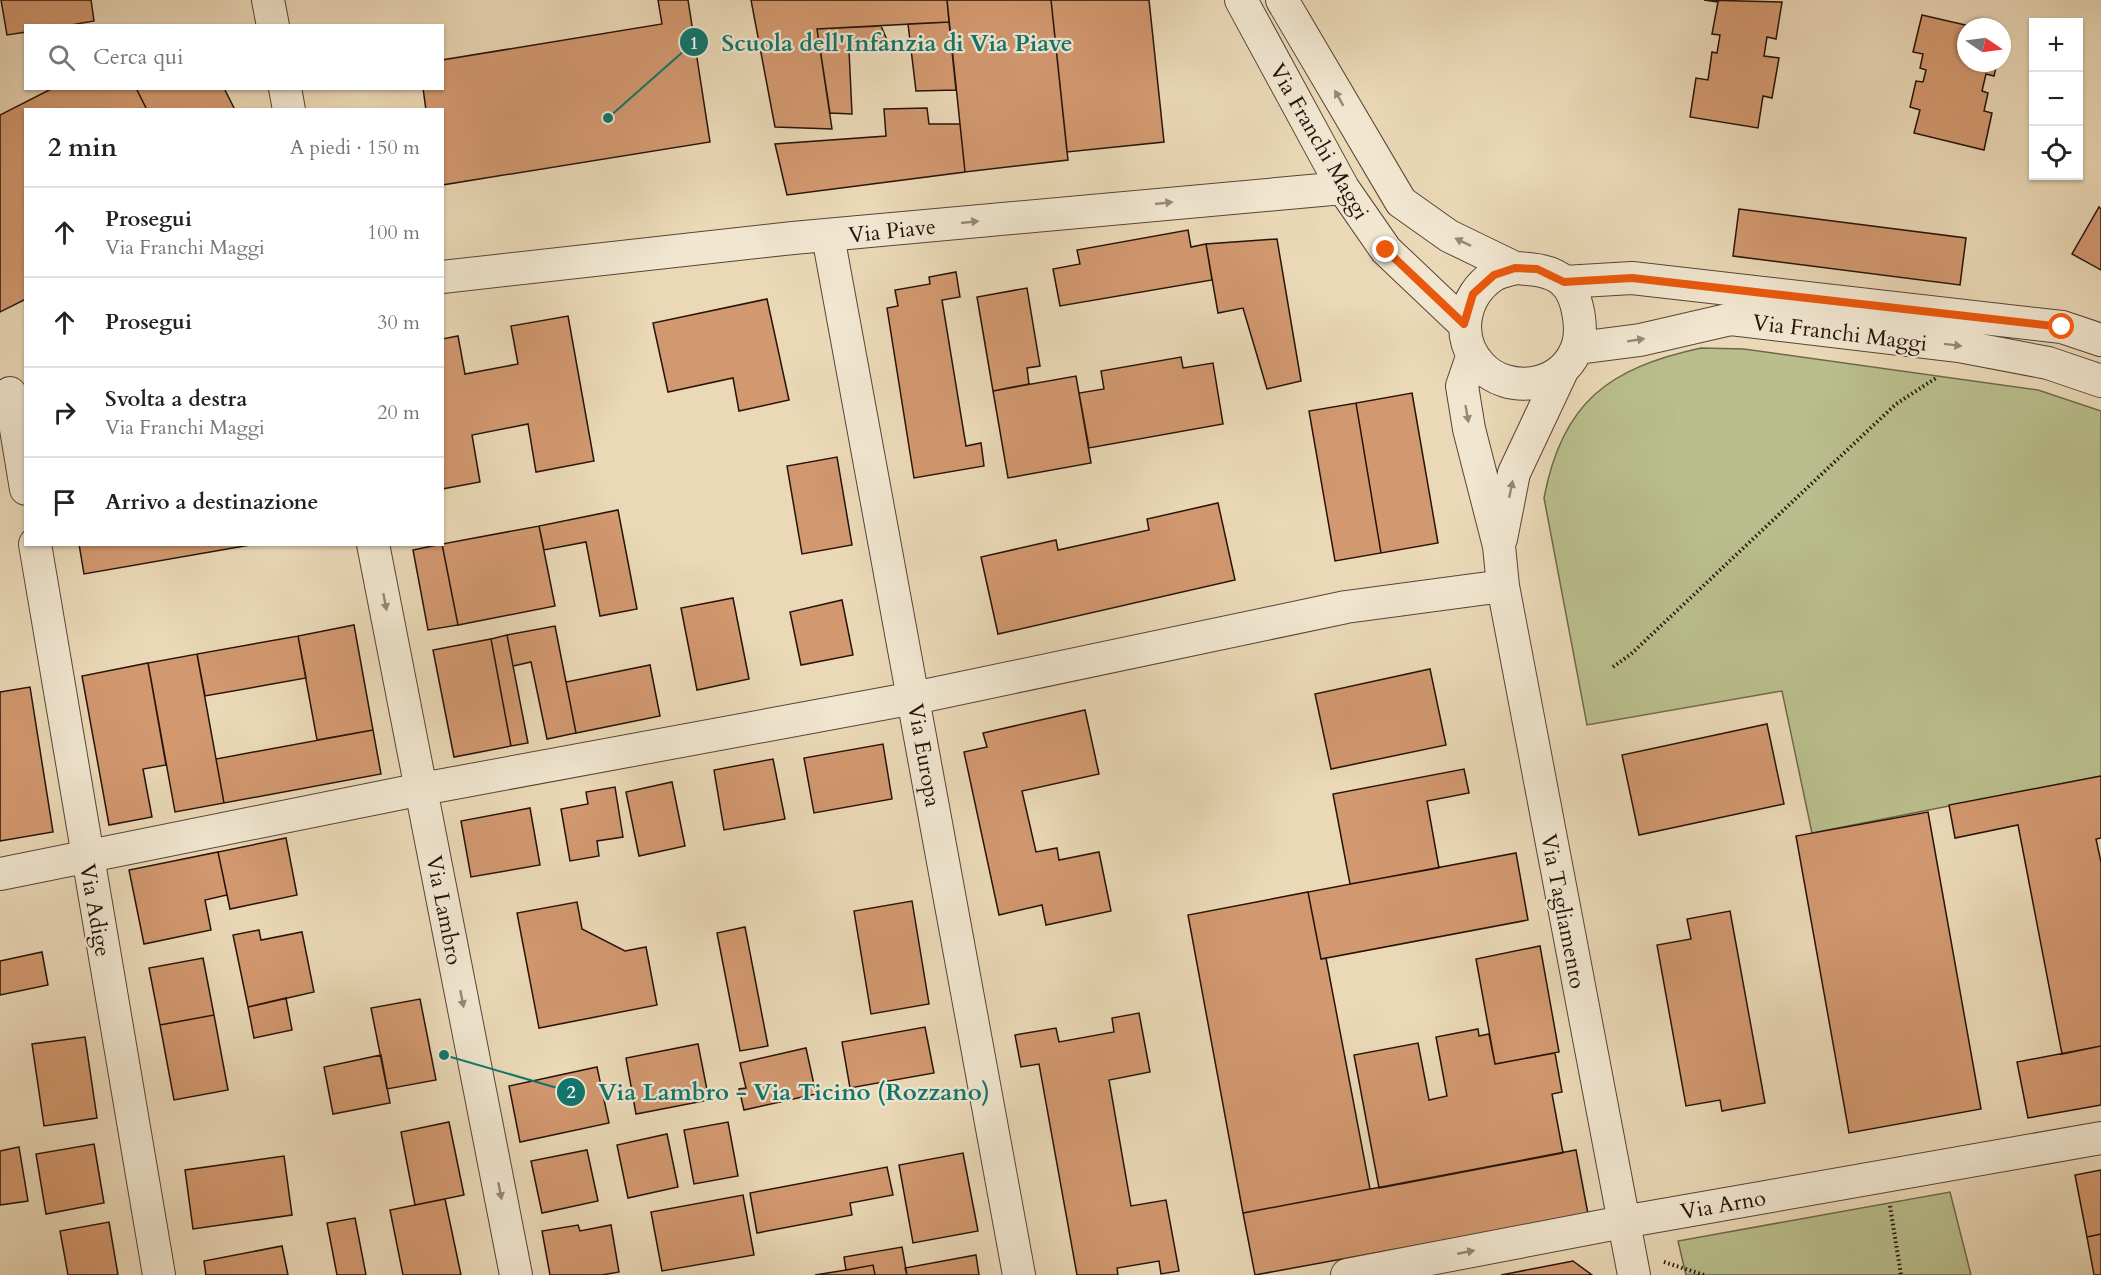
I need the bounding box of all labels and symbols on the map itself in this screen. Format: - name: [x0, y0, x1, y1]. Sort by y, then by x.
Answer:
- north arrow: [1957, 18, 2011, 72]
- callout: Scuola dell'Infanzia di Via Piave: [679, 21, 1084, 63]
- text: Scuola dell'Infanzia di Via Piave: [721, 27, 1073, 60]
- text: 1: [689, 31, 699, 56]
- street label: Via Franchi Maggi: [1262, 58, 1376, 225]
- one-way arrow: [1334, 90, 1345, 106]
- one-way arrow: [1154, 198, 1173, 208]
- street label: Via Piave: [847, 211, 937, 250]
- one-way arrow: [960, 217, 979, 227]
- route end: [1372, 236, 1398, 262]
- one-way arrow: [1454, 238, 1471, 247]
- street label: Via Franchi Maggi: [1751, 307, 1929, 359]
- route start: [2048, 313, 2074, 339]
- one-way arrow: [1626, 336, 1645, 345]
- one-way arrow: [1943, 341, 1962, 350]
- one-way arrow: [1462, 404, 1471, 423]
- one-way arrow: [1507, 479, 1516, 498]
- one-way arrow: [381, 593, 390, 612]
- street label: Via Europa: [900, 701, 948, 810]
- street label: Via Tagliamento: [1533, 831, 1593, 991]
- street label: Via Lambro: [419, 853, 469, 968]
- street label: Via Adige: [72, 861, 118, 959]
- one-way arrow: [458, 990, 467, 1009]
- callout: Via Lambro - Via Ticino (Rozzano): [556, 1071, 1002, 1113]
- text: Via Lambro - Via Ticino (Rozzano): [598, 1076, 990, 1109]
- text: 2: [566, 1080, 576, 1105]
- one-way arrow: [496, 1181, 505, 1200]
- street label: Via Arno: [1678, 1183, 1768, 1227]
- one-way arrow: [1457, 1247, 1476, 1256]

